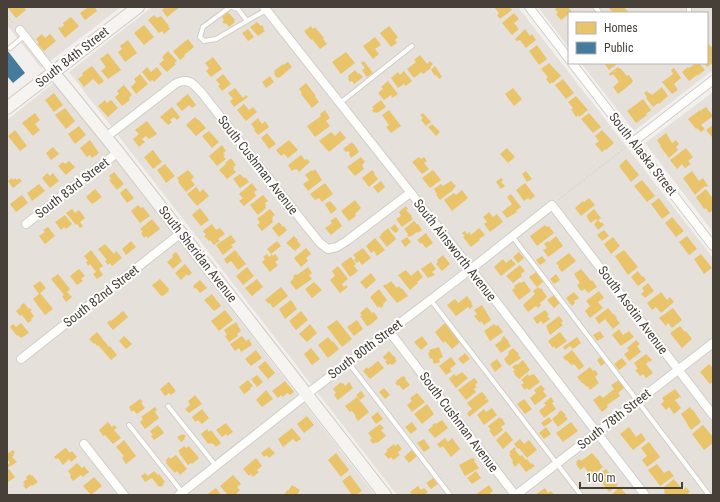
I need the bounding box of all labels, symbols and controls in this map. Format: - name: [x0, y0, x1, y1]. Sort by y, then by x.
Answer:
- legend: [568, 12, 708, 64]
- text: Homes: [604, 21, 638, 35]
- street label: South 84th Street: [32, 24, 112, 90]
- text: Public: [604, 41, 634, 55]
- street label: South Alaska Street: [606, 110, 680, 198]
- street label: South Cushman Avenue: [215, 113, 301, 217]
- street label: South 83rd Street: [32, 155, 112, 221]
- street label: South Ainsworth Avenue: [411, 196, 499, 304]
- street label: South Sheridan Avenue: [156, 203, 240, 305]
- street label: South 82nd Street: [60, 262, 142, 330]
- street label: South Asotin Avenue: [595, 263, 671, 357]
- street label: South 80th Street: [325, 316, 405, 382]
- street label: South Cushman Avenue: [417, 369, 501, 475]
- street label: South 78th Street: [574, 386, 654, 452]
- scale bar: [580, 464, 682, 490]
- text: 100 m: [586, 471, 616, 485]

